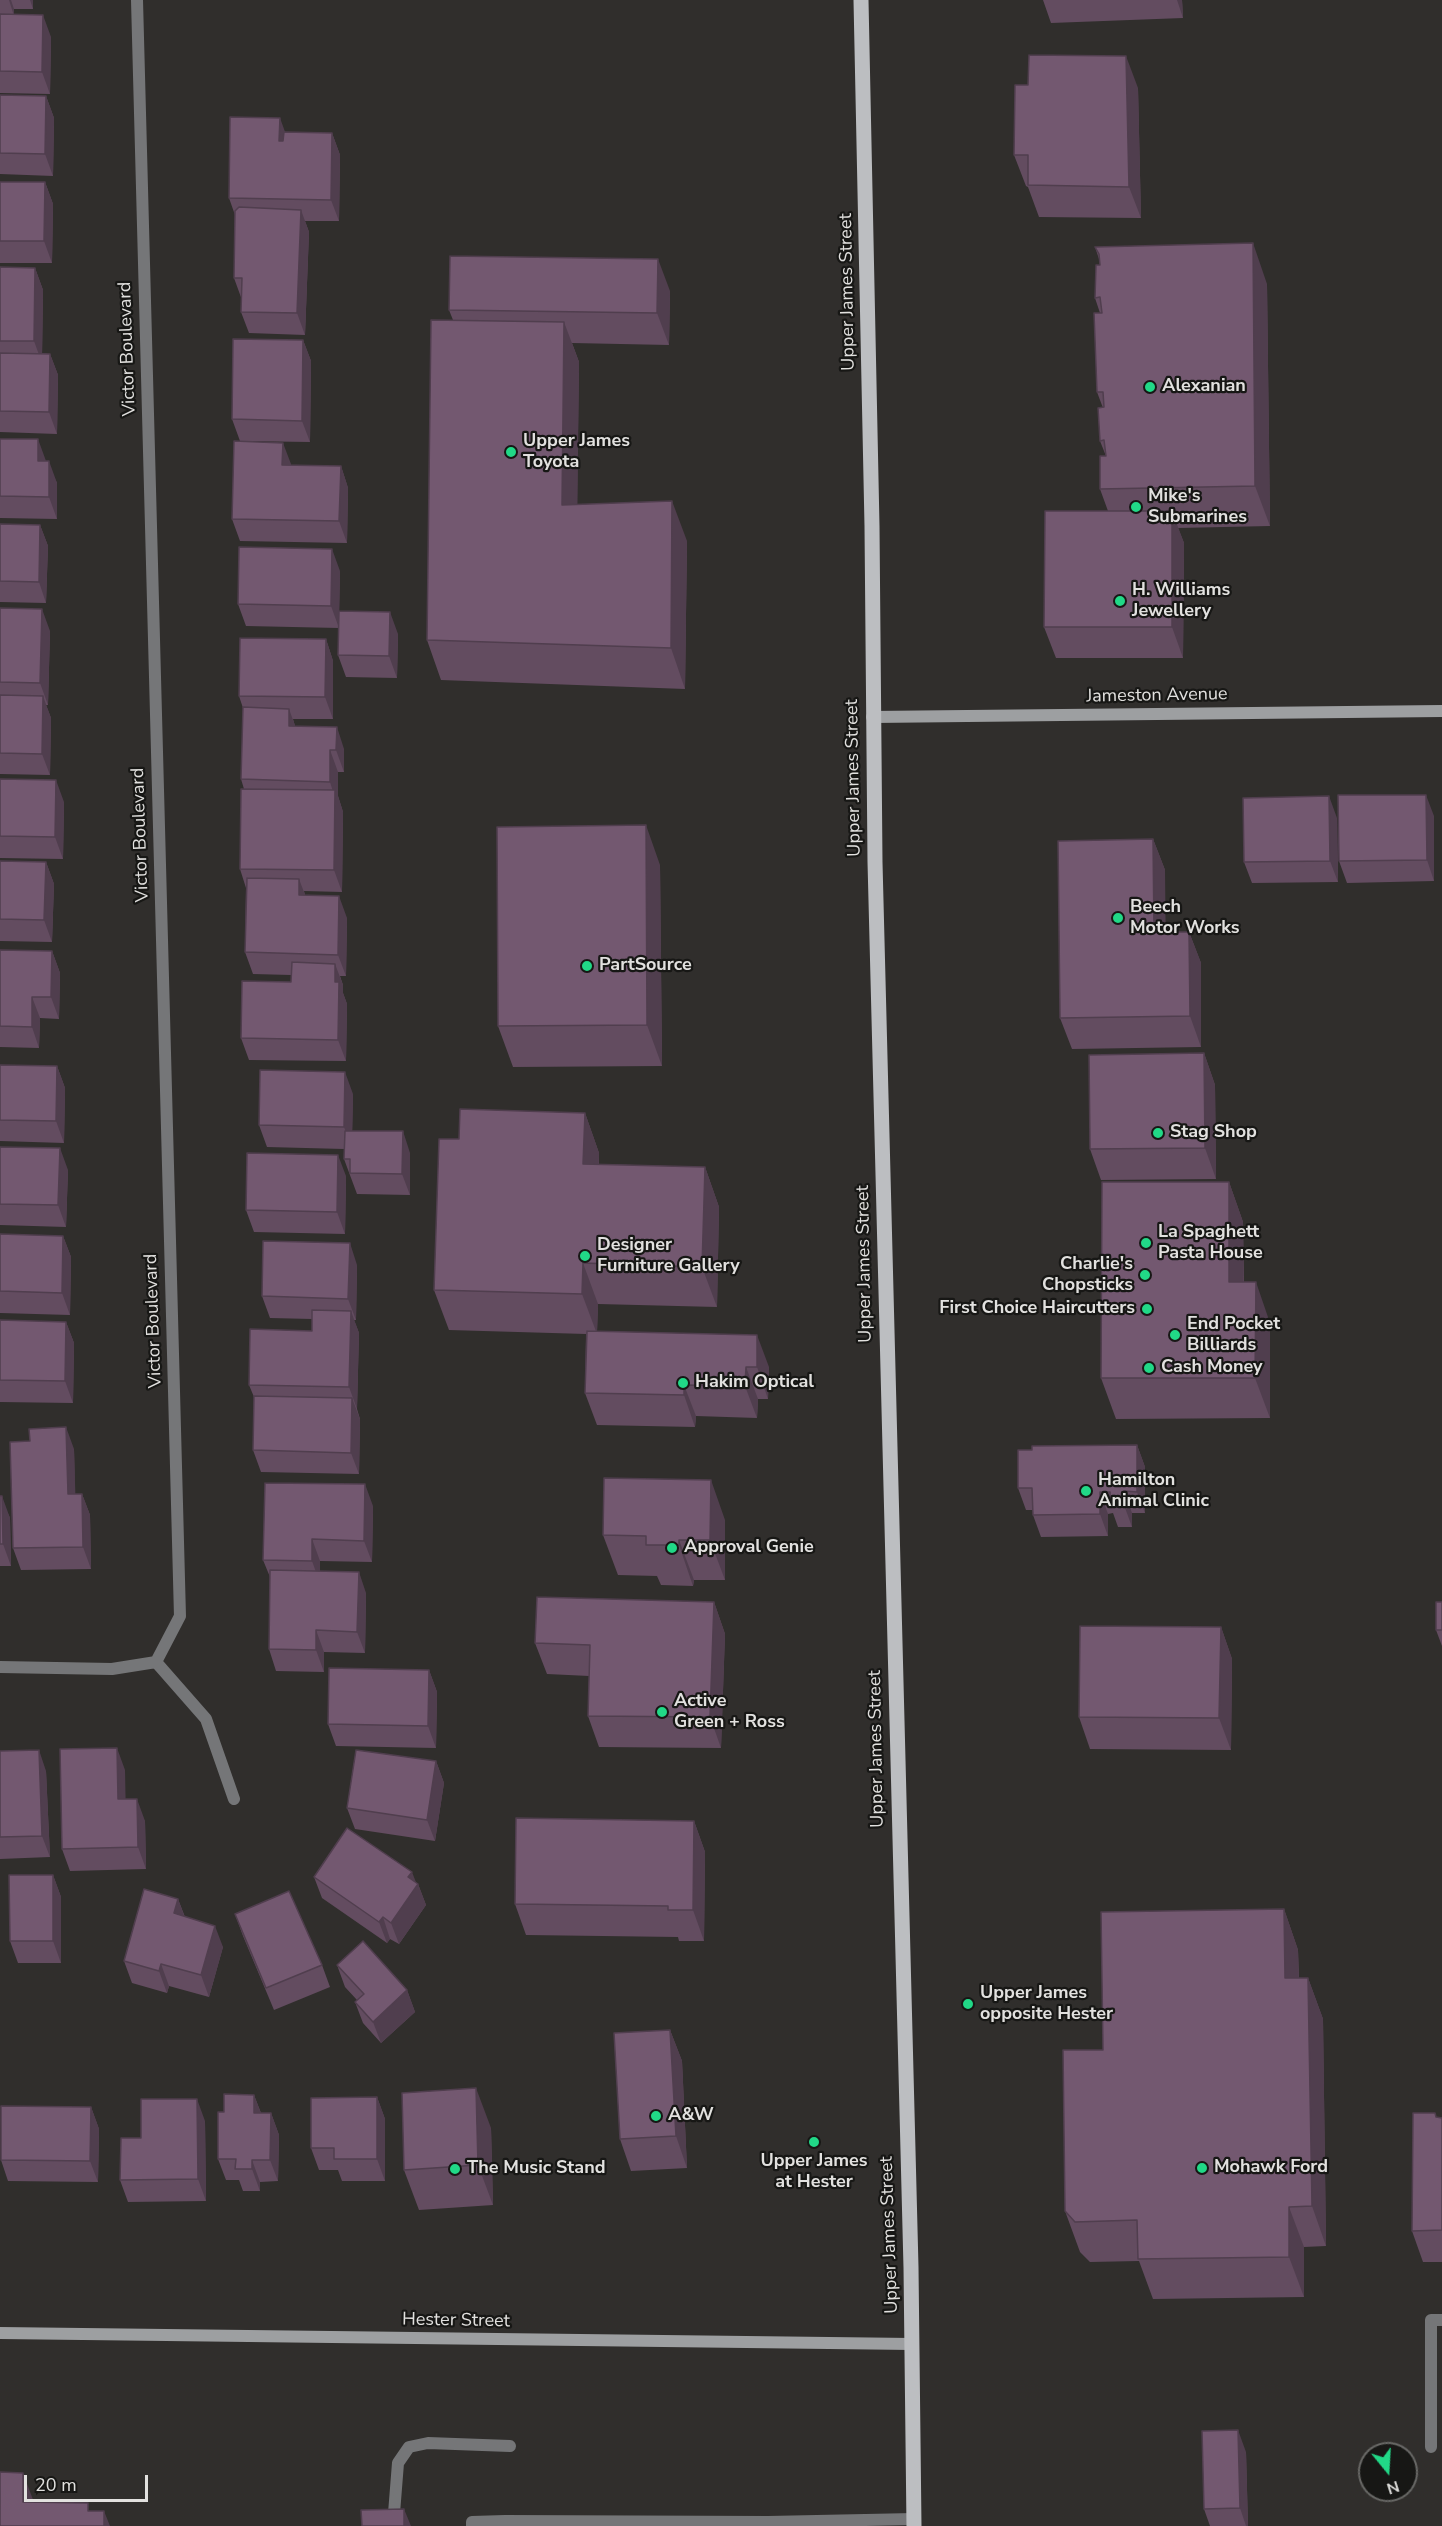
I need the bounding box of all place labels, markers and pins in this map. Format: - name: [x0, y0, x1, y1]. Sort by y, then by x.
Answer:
- place label: Alexanian: [1162, 376, 1246, 398]
- marker: Alexanian: [1143, 380, 1157, 394]
- place label: Upper James Toyota: [523, 431, 630, 474]
- marker: Upper James Toyota: [504, 445, 518, 459]
- place label: Mike's Submarines: [1148, 486, 1247, 528]
- marker: Mike's Submarines: [1129, 500, 1143, 514]
- place label: H. Williams Jewellery: [1132, 580, 1230, 622]
- marker: H. Williams Jewellery: [1113, 594, 1127, 608]
- place label: Beech Motor Works: [1130, 897, 1240, 940]
- marker: Beech Motor Works: [1111, 911, 1125, 925]
- place label: PartSource: [599, 955, 692, 977]
- marker: PartSource: [580, 959, 594, 973]
- place label: Stag Shop: [1170, 1122, 1257, 1144]
- marker: Stag Shop: [1151, 1126, 1165, 1140]
- place label: La Spaghett Pasta House: [1158, 1222, 1263, 1264]
- place label: Designer Furniture Gallery: [597, 1235, 740, 1278]
- marker: La Spaghett Pasta House: [1139, 1236, 1153, 1250]
- marker: Designer Furniture Gallery: [578, 1249, 592, 1263]
- place label: Charlie's Chopsticks: [1042, 1254, 1133, 1296]
- marker: Charlie's Chopsticks: [1138, 1268, 1152, 1282]
- place label: First Choice Haircutters: [939, 1298, 1135, 1320]
- marker: First Choice Haircutters: [1140, 1302, 1154, 1316]
- place label: End Pocket Billiards: [1187, 1314, 1280, 1356]
- marker: End Pocket Billiards: [1168, 1328, 1182, 1342]
- place label: Cash Money: [1161, 1357, 1263, 1379]
- marker: Cash Money: [1142, 1361, 1156, 1375]
- place label: Hakim Optical: [695, 1372, 814, 1394]
- marker: Hakim Optical: [676, 1376, 690, 1390]
- place label: Hamilton Animal Clinic: [1098, 1470, 1209, 1512]
- marker: Hamilton Animal Clinic: [1079, 1484, 1093, 1498]
- place label: Approval Genie: [684, 1537, 814, 1559]
- marker: Approval Genie: [665, 1541, 679, 1555]
- place label: Active Green + Ross: [674, 1691, 785, 1734]
- marker: Active Green + Ross: [655, 1705, 669, 1719]
- place label: Upper James opposite Hester: [980, 1983, 1113, 2026]
- marker: Upper James opposite Hester: [961, 1997, 975, 2011]
- place label: A&W: [668, 2105, 714, 2127]
- marker: A&W: [649, 2109, 663, 2123]
- marker: Upper James at Hester: [807, 2135, 821, 2149]
- place label: Upper James at Hester: [760, 2151, 868, 2194]
- place label: Mohawk Ford: [1214, 2157, 1328, 2179]
- place label: The Music Stand: [467, 2158, 605, 2180]
- marker: Mohawk Ford: [1195, 2161, 1209, 2175]
- marker: The Music Stand: [448, 2162, 462, 2176]

